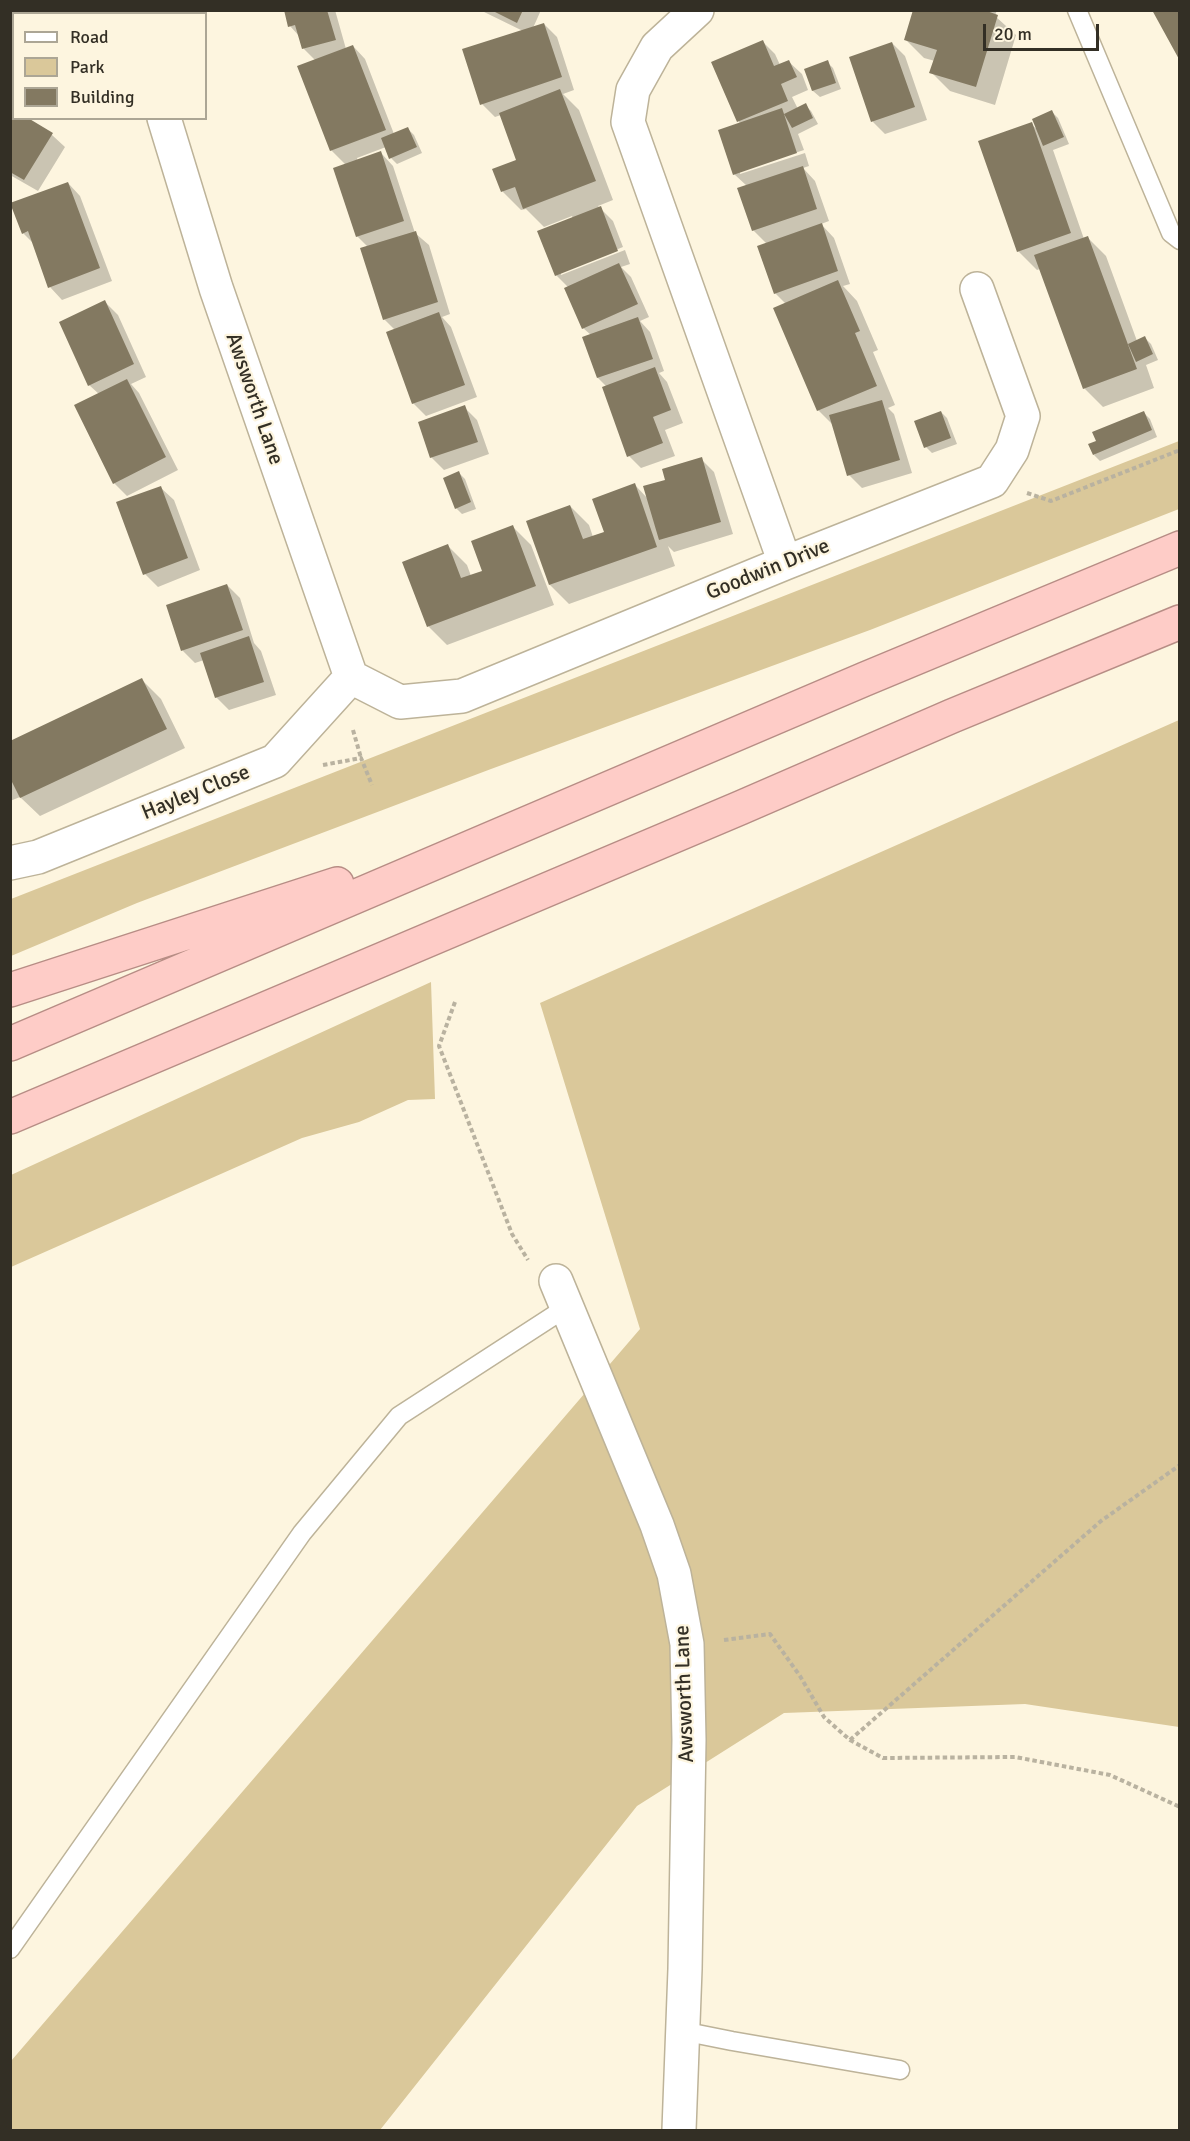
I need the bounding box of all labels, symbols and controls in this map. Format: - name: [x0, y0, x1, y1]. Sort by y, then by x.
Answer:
- legend: [12, 12, 207, 120]
- scale bar: [986, 12, 1102, 50]
- text: 20 m: [994, 23, 1032, 45]
- text: Road: [70, 26, 109, 48]
- text: Park: [70, 56, 105, 78]
- text: Building: [70, 86, 134, 108]
- street label: Awsworth Lane: [220, 330, 288, 468]
- street label: Goodwin Drive: [703, 534, 833, 606]
- street label: Hayley Close: [138, 760, 254, 826]
- street label: Awsworth Lane: [670, 1625, 700, 1763]

